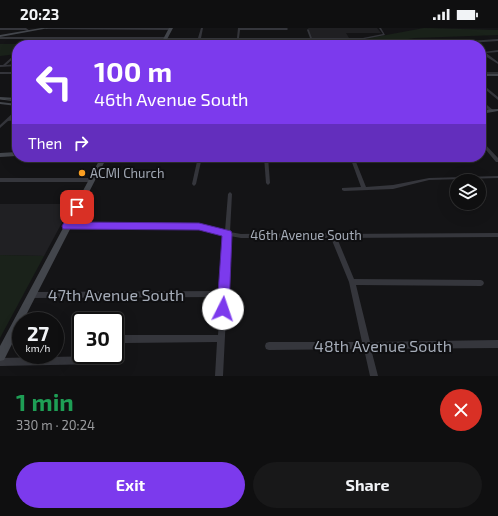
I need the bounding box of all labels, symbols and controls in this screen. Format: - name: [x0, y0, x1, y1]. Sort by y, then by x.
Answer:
- text: 20:23: [20, 5, 59, 23]
- text: 100 m: [94, 54, 172, 88]
- icon: left: [28, 56, 80, 108]
- text: 46th Avenue South: [94, 88, 249, 110]
- icon: right: [70, 132, 92, 154]
- text: Then: [28, 134, 62, 152]
- place label: ACMI Church: [90, 165, 164, 181]
- marker: ACMI Church: [77, 168, 87, 178]
- map controls: [450, 174, 486, 210]
- button: layers: [450, 174, 486, 210]
- pin: [60, 190, 94, 224]
- icon: arrive: [66, 196, 88, 218]
- street label: 46th Avenue South: [250, 227, 362, 243]
- street label: 47th Avenue South: [48, 285, 184, 304]
- position arrow: [202, 288, 244, 330]
- speed limit sign: 30: [72, 312, 124, 364]
- text: 27: [27, 321, 49, 345]
- street label: 48th Avenue South: [314, 336, 452, 355]
- text: km/h: [26, 342, 50, 354]
- text: 1 min: [16, 387, 74, 416]
- button: close: [440, 389, 482, 431]
- text: 330 m · 20:24: [16, 417, 95, 433]
- button: Exit: [16, 462, 245, 508]
- button: Share: [253, 462, 482, 508]

